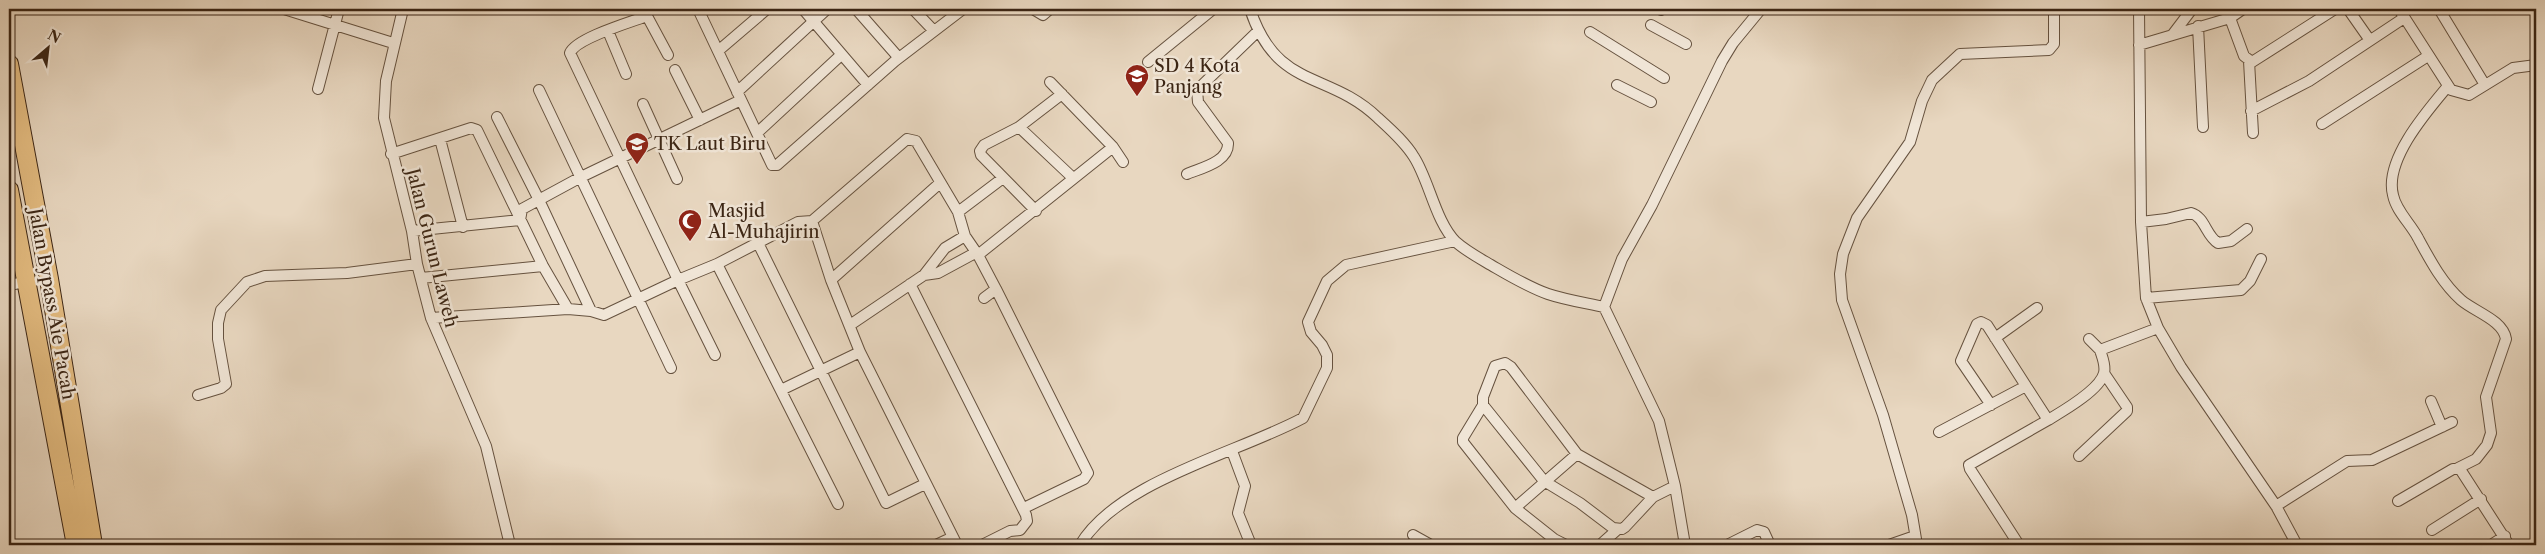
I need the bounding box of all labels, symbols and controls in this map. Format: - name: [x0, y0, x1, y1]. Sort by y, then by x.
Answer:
- north arrow: [22, 22, 72, 72]
- text: N: [45, 26, 64, 47]
- place label: SD 4 Kota Panjang: [1154, 55, 1240, 98]
- school or university icon: SD 4 Kota Panjang: [1124, 63, 1150, 97]
- school or university icon: TK Laut Biru: [624, 131, 650, 165]
- place label: TK Laut Biru: [654, 133, 766, 155]
- street label: Jalan Gurun Laweh: [401, 163, 462, 330]
- place label: Masjid Al-Muhajirin: [707, 200, 819, 243]
- street label: Jalan Bypass Aie Pacah: [24, 203, 80, 402]
- mosque icon: Masjid Al-Muhajirin: [677, 208, 703, 242]

